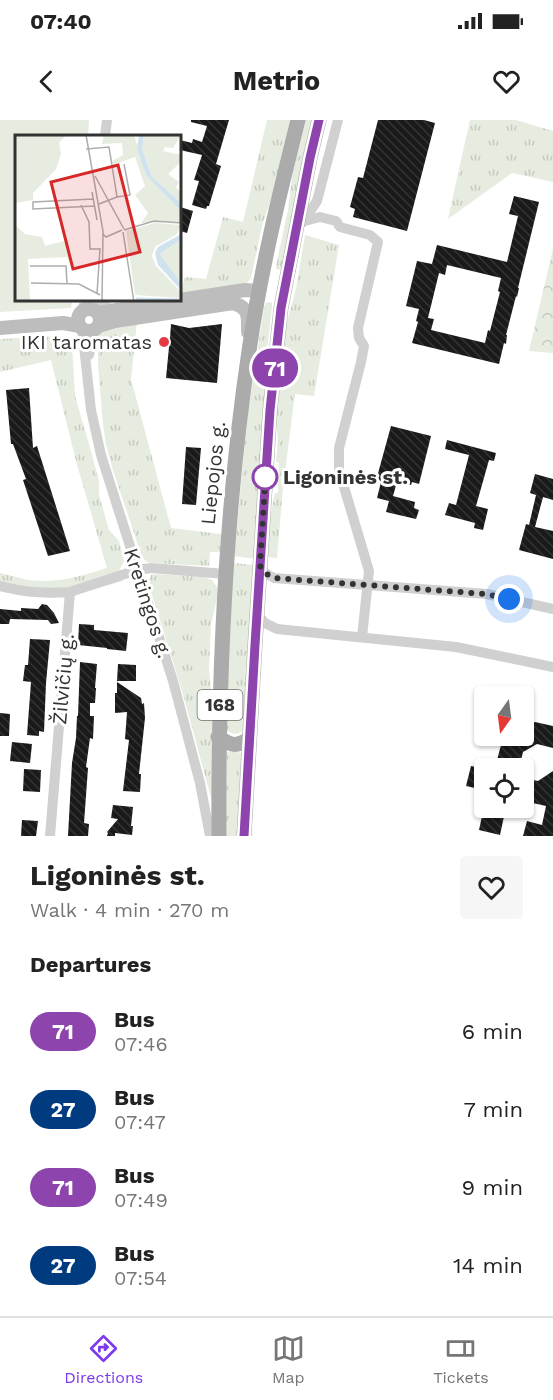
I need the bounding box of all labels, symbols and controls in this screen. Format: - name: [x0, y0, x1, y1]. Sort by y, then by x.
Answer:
- text: 07:40: [30, 9, 92, 34]
- icon: back: [30, 65, 63, 98]
- text: Metrio: [233, 65, 320, 97]
- icon: heart: [490, 65, 523, 98]
- inset map: [15, 135, 182, 302]
- place label: IKI taromatas: [21, 330, 152, 354]
- marker: IKI taromatas: [157, 335, 171, 349]
- line badge: 71: [248, 348, 302, 388]
- text: 71: [264, 356, 286, 381]
- street label: Liepojos g.: [196, 420, 230, 526]
- marker: Ligoninės st.: [252, 464, 278, 490]
- place label: Ligoninės st.: [283, 465, 408, 489]
- street label: Kretingos g.: [119, 545, 177, 661]
- your location: [494, 584, 524, 614]
- street label: Žilvičių g.: [47, 633, 79, 725]
- north arrow: [474, 686, 534, 746]
- map controls: [474, 686, 534, 818]
- road number: 168: [198, 690, 242, 720]
- button: locate: [474, 758, 534, 818]
- button: heart: [460, 856, 523, 919]
- text: Ligoninės st.: [30, 859, 205, 892]
- text: Walk · 4 min · 270 m: [30, 898, 229, 922]
- text: Departures: [30, 952, 151, 977]
- text: Bus: [114, 1007, 154, 1032]
- text: 71: [52, 1019, 74, 1044]
- text: 6 min: [462, 1019, 523, 1044]
- text: 07:46: [114, 1032, 168, 1056]
- text: Bus: [114, 1085, 154, 1110]
- text: 27: [51, 1097, 75, 1122]
- text: 7 min: [463, 1097, 523, 1122]
- text: 07:47: [114, 1110, 166, 1134]
- text: Bus: [114, 1163, 154, 1188]
- text: 71: [52, 1175, 74, 1200]
- text: 9 min: [461, 1175, 523, 1200]
- text: 07:49: [114, 1188, 168, 1212]
- text: Bus: [114, 1241, 154, 1266]
- text: 27: [51, 1253, 75, 1278]
- text: 14 min: [453, 1253, 523, 1278]
- text: 07:54: [114, 1266, 167, 1290]
- tab: Directions: [64, 1332, 143, 1387]
- tab: Map: [272, 1332, 305, 1387]
- tab: Tickets: [433, 1332, 489, 1387]

